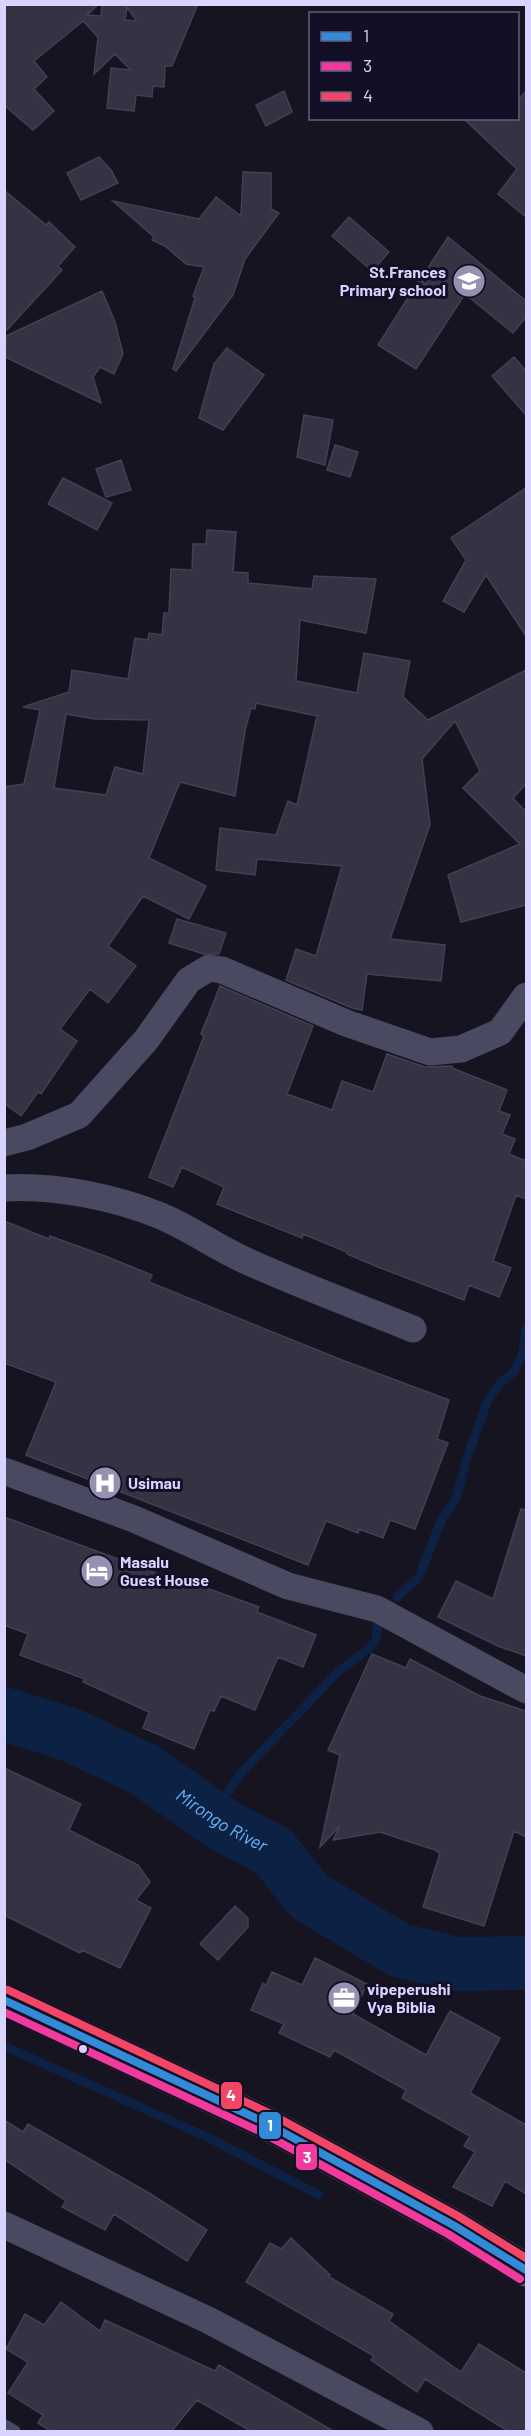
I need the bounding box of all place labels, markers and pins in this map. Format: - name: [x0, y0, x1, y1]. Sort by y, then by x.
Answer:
- place label: St.Frances Primary school: [340, 262, 446, 299]
- school or university icon: St.Frances Primary school: [451, 263, 487, 299]
- hospital icon: Usimau: [87, 1465, 123, 1501]
- place label: Usimau: [128, 1473, 181, 1492]
- place label: Masalu Guest House: [120, 1552, 209, 1589]
- hotel icon: Masalu Guest House: [79, 1553, 115, 1589]
- place label: vipeperushi Vya Biblia: [367, 1979, 451, 2016]
- office icon: vipeperushi Vya Biblia: [326, 1980, 362, 2016]
- unlabelled marker: [77, 2043, 89, 2055]

